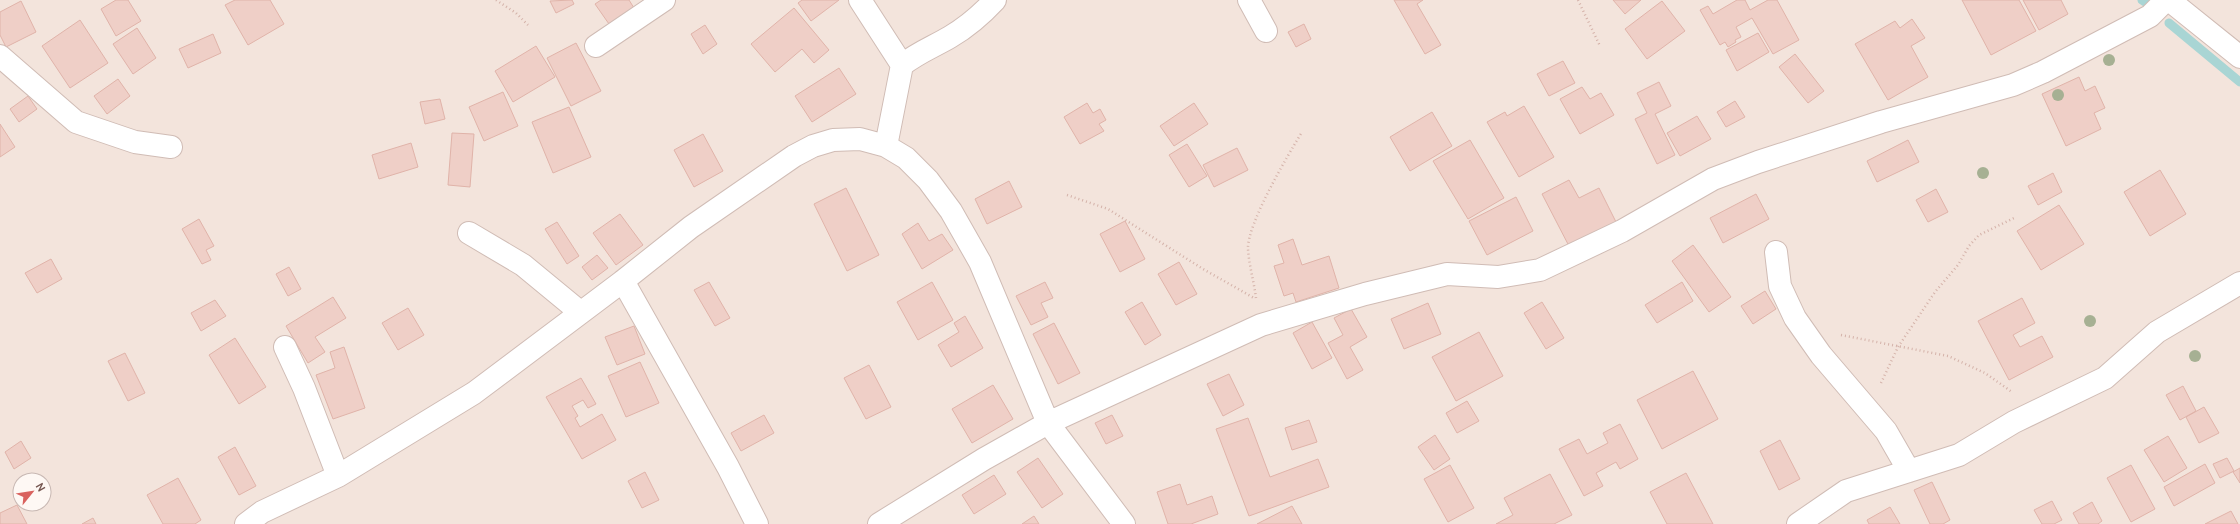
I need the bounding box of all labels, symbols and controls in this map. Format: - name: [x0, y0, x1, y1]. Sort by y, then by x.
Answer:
- north arrow: [12, 472, 52, 512]
- text: N: [33, 480, 49, 494]

